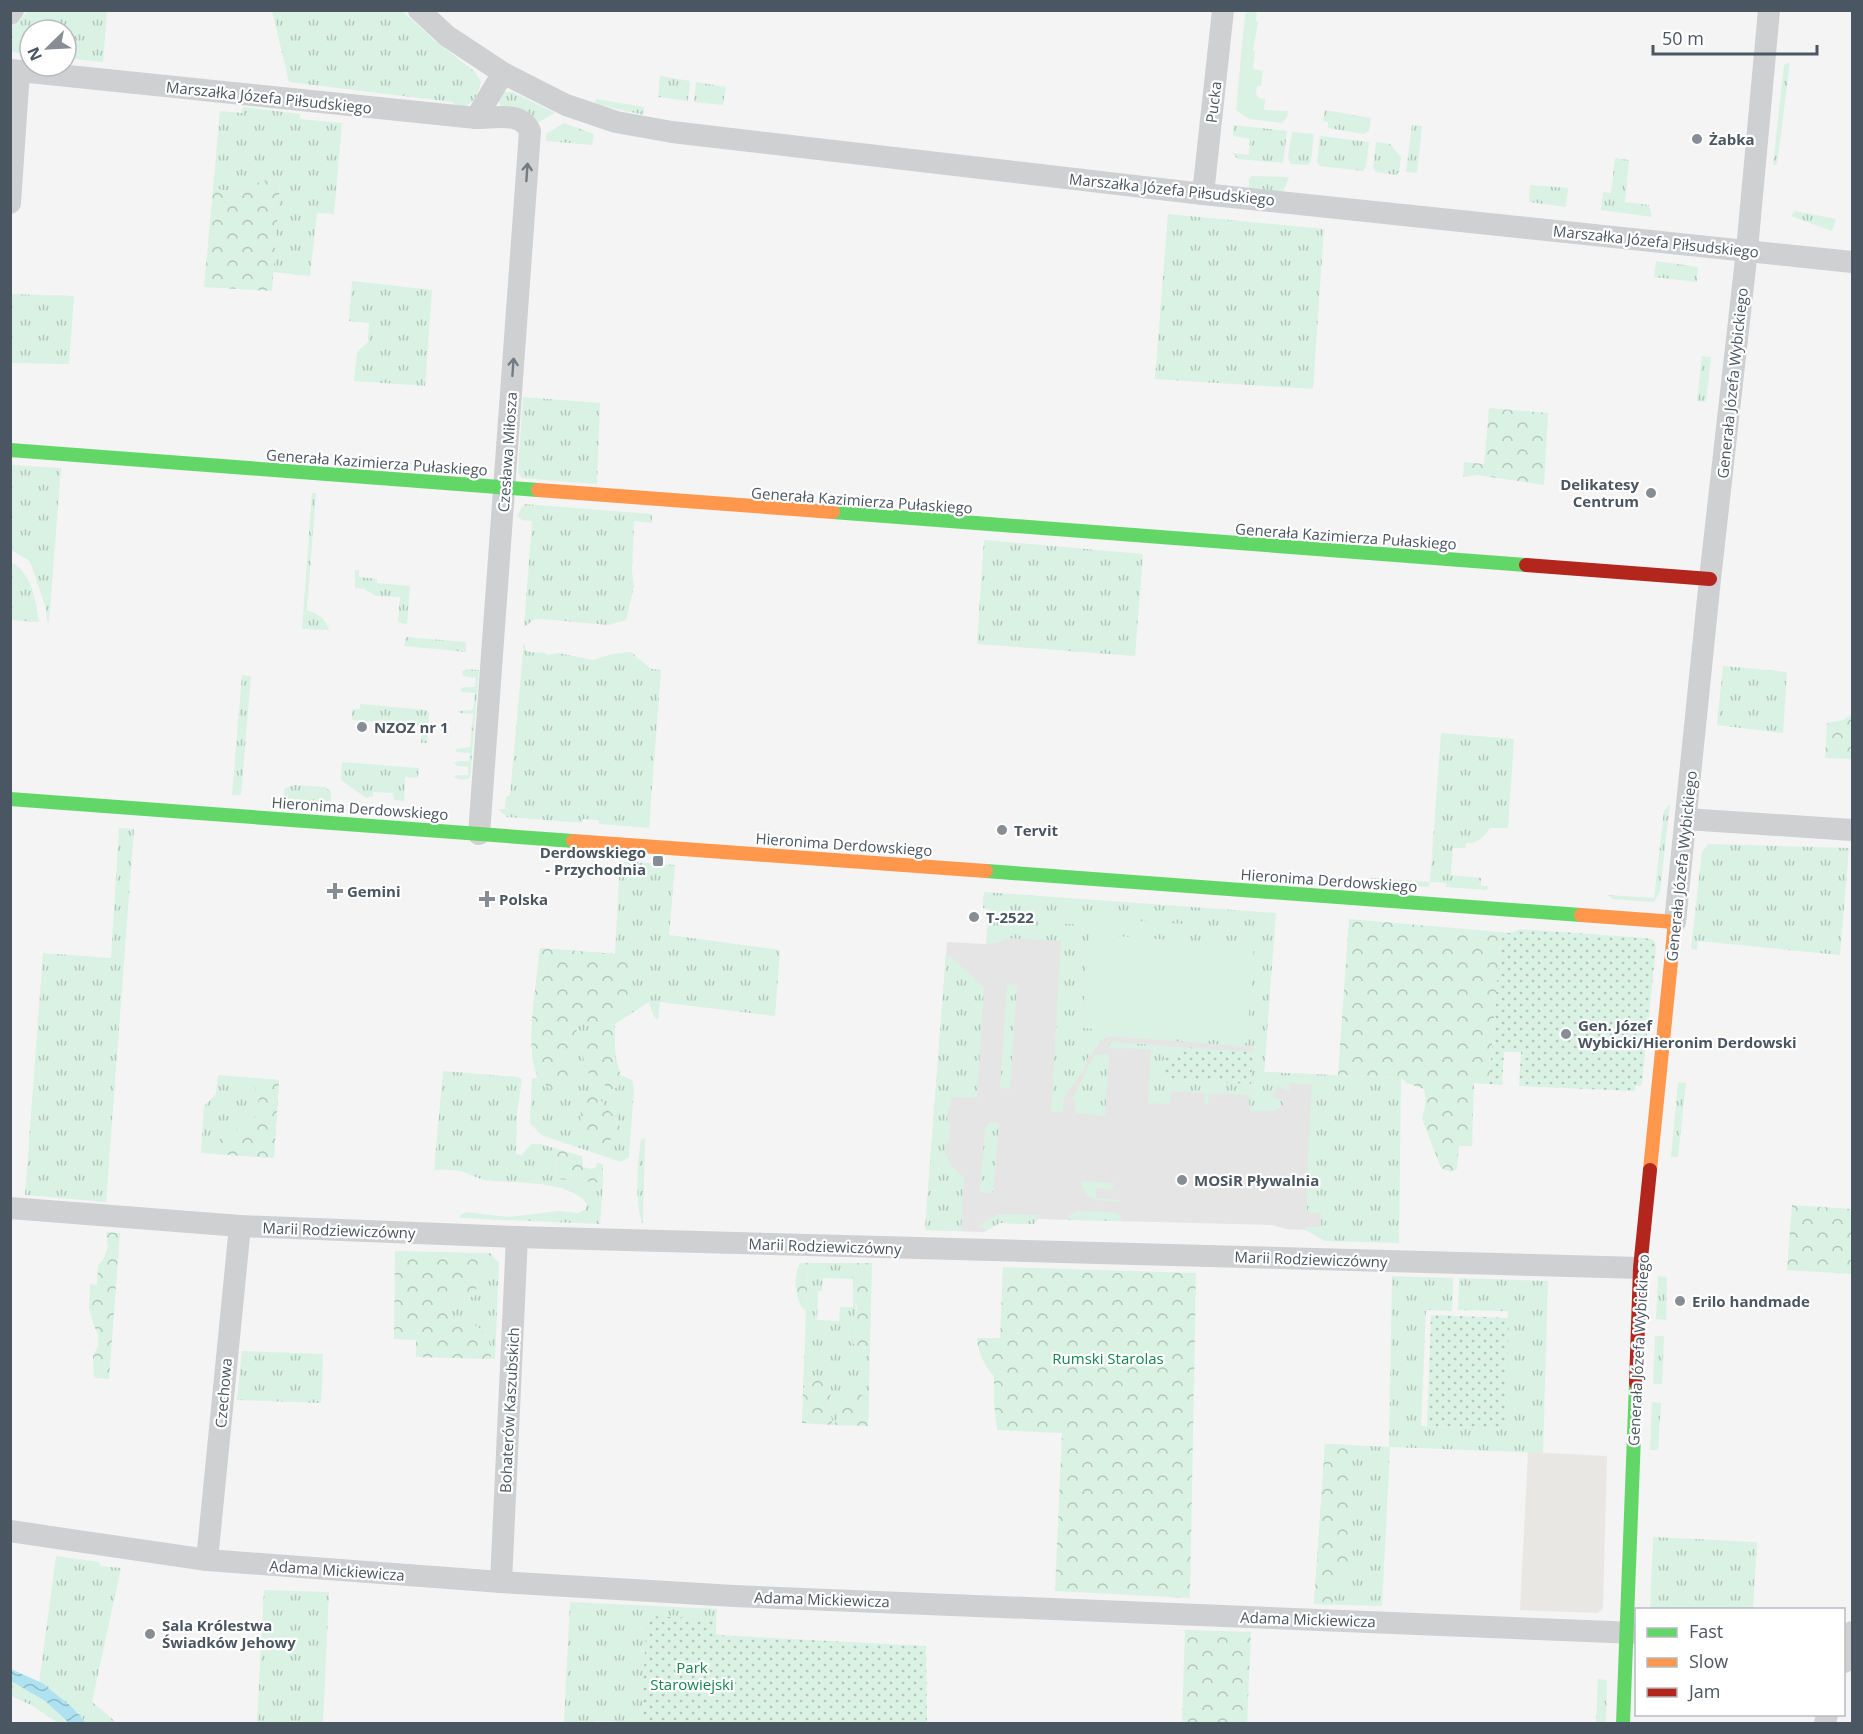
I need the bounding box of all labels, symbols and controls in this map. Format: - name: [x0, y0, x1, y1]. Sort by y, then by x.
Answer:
- north arrow: [18, 18, 78, 78]
- scale bar: [1653, 18, 1816, 56]
- text: 50 m: [1662, 26, 1704, 50]
- text: N: [22, 44, 47, 65]
- street label: Marszałka Józefa Piłsudskiego: [165, 76, 373, 118]
- street label: Pucka: [1201, 80, 1225, 124]
- place label: Żabka: [1709, 129, 1755, 149]
- marker: Żabka: [1690, 132, 1704, 146]
- one-way arrow: [522, 163, 533, 183]
- street label: Marszałka Józefa Piłsudskiego: [1068, 168, 1276, 210]
- street label: Marszałka Józefa Piłsudskiego: [1552, 220, 1760, 262]
- street label: Generała Józefa Wybickiego: [1712, 286, 1752, 480]
- one-way arrow: [508, 357, 519, 377]
- street label: Czesława Miłosza: [493, 391, 521, 513]
- street label: Generała Kazimierza Pułaskiego: [266, 444, 488, 480]
- place label: Delikatesy Centrum: [1560, 474, 1639, 511]
- street label: Generała Kazimierza Pułaskiego: [751, 482, 973, 518]
- marker: Delikatesy Centrum: [1644, 486, 1658, 500]
- street label: Generała Kazimierza Pułaskiego: [1235, 518, 1457, 554]
- place label: NZOZ nr 1: [374, 717, 449, 737]
- marker: NZOZ nr 1: [355, 720, 369, 734]
- street label: Generała Józefa Wybickiego: [1661, 769, 1701, 963]
- street label: Hieronima Derdowskiego: [271, 792, 449, 824]
- place label: Tervit: [1014, 820, 1058, 840]
- marker: Tervit: [995, 823, 1009, 837]
- street label: Hieronima Derdowskiego: [755, 828, 933, 860]
- place label: Derdowskiego - Przychodnia: [540, 842, 646, 879]
- marker: Derdowskiego - Przychodnia: [651, 854, 665, 868]
- street label: Hieronima Derdowskiego: [1240, 864, 1418, 896]
- place label: Gemini: [347, 881, 400, 901]
- marker: Gemini: [328, 884, 342, 898]
- place label: Polska: [499, 889, 548, 909]
- marker: Polska: [480, 892, 494, 906]
- place label: T-2522: [986, 907, 1034, 927]
- marker: T-2522: [967, 910, 981, 924]
- place label: Gen. Józef Wybicki/Hieronim Derdowski: [1578, 1015, 1797, 1052]
- marker: Gen. Józef Wybicki/Hieronim Derdowski: [1559, 1027, 1573, 1041]
- place label: MOSiR Pływalnia: [1194, 1170, 1319, 1190]
- marker: MOSiR Pływalnia: [1175, 1173, 1189, 1187]
- street label: Marii Rodziewiczówny: [262, 1217, 416, 1243]
- street label: Marii Rodziewiczówny: [748, 1233, 902, 1259]
- street label: Marii Rodziewiczówny: [1234, 1246, 1388, 1272]
- street label: Generała Józefa Wybickiego: [1623, 1254, 1653, 1446]
- place label: Erilo handmade: [1692, 1291, 1810, 1311]
- marker: Erilo handmade: [1673, 1294, 1687, 1308]
- street label: Bohaterów Kaszubskich: [495, 1327, 523, 1493]
- park label: Rumski Starolas: [1052, 1348, 1164, 1368]
- street label: Czechowa: [210, 1357, 236, 1429]
- street label: Adama Mickiewicza: [269, 1555, 405, 1585]
- street label: Adama Mickiewicza: [754, 1587, 890, 1611]
- street label: Adama Mickiewicza: [1240, 1607, 1376, 1631]
- legend: [1635, 1608, 1845, 1716]
- place label: Sala Królestwa Świadków Jehowy: [162, 1615, 296, 1652]
- text: Fast: [1689, 1619, 1723, 1643]
- marker: Sala Królestwa Świadków Jehowy: [143, 1627, 157, 1641]
- text: Slow: [1689, 1649, 1728, 1673]
- park label: Park Starowiejski: [650, 1657, 734, 1694]
- text: Jam: [1687, 1679, 1721, 1703]

